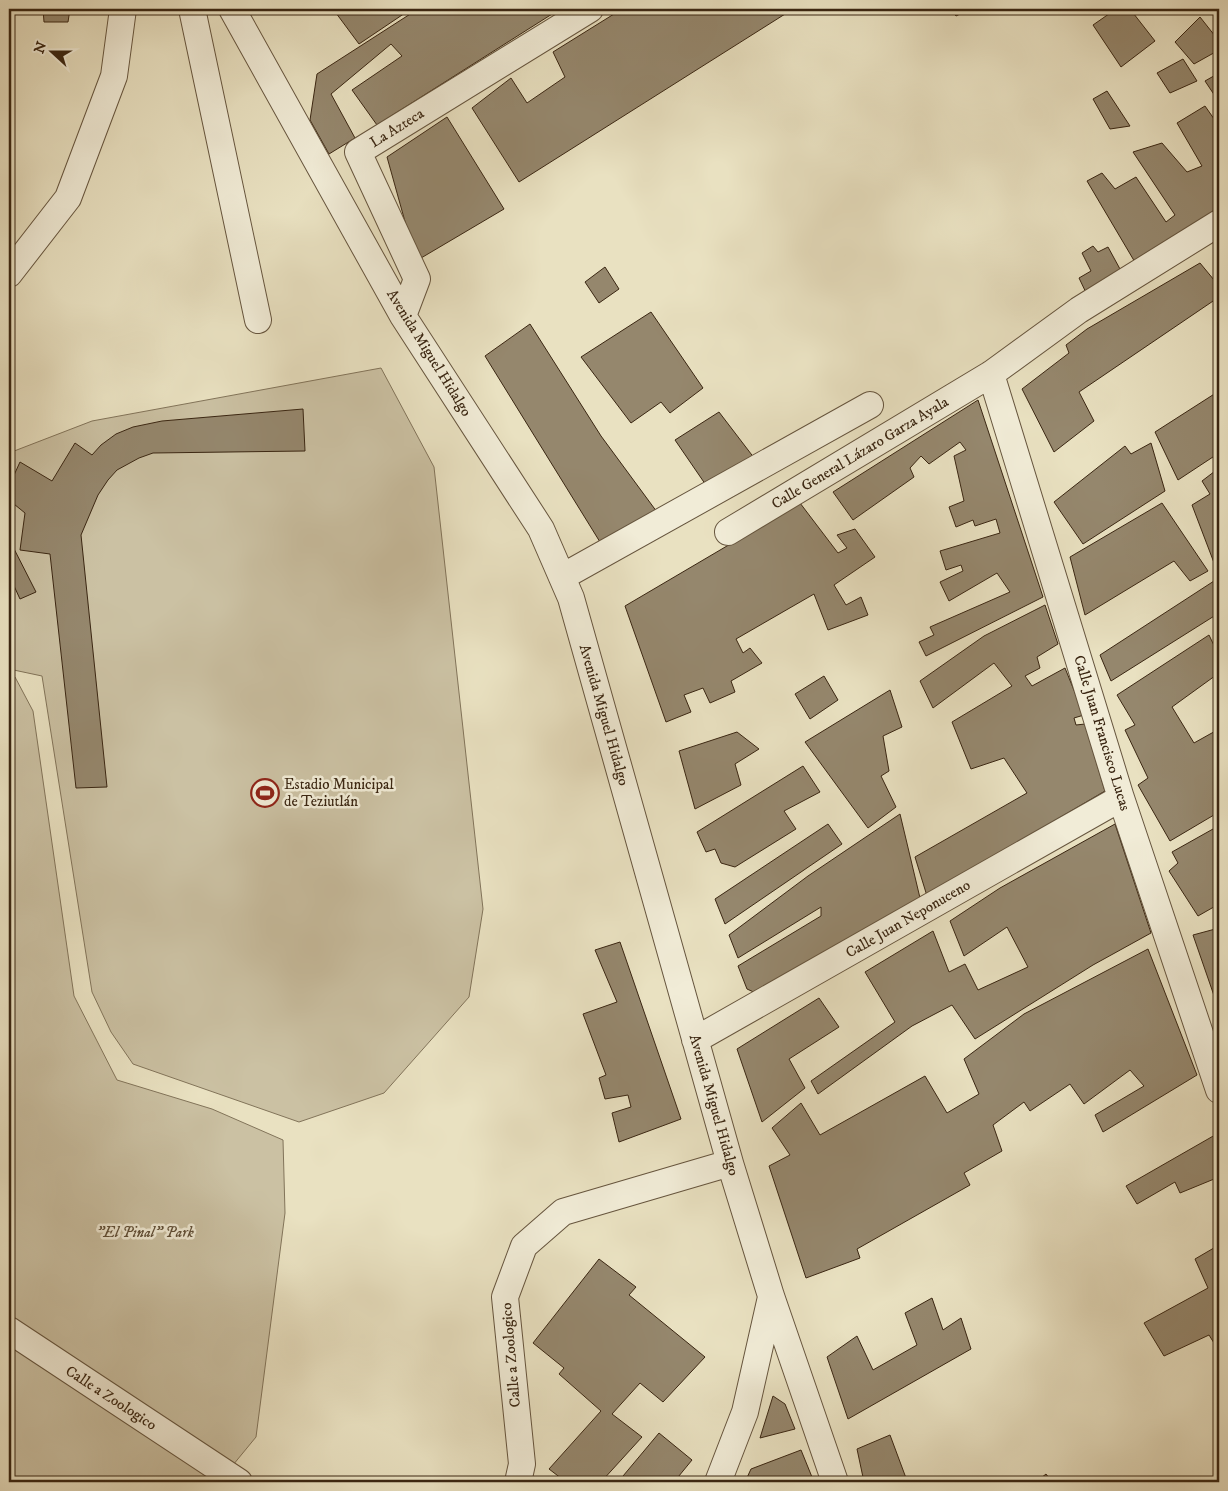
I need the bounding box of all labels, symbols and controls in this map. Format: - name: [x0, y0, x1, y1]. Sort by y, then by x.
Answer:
- north arrow: [28, 28, 78, 78]
- text: N: [30, 39, 51, 56]
- street label: La Azteca: [366, 104, 428, 152]
- street label: Avenida Miguel Hidalgo: [382, 286, 476, 420]
- street label: Calle General Lázaro Garza Ayala: [768, 392, 953, 514]
- street label: Avenida Miguel Hidalgo: [575, 642, 633, 788]
- street label: Calle Juan Francisco Lucas: [1069, 653, 1135, 813]
- place label: Estadio Municipal de Teziutlán: [284, 775, 394, 811]
- sports icon: Estadio Municipal de Teziutlán: [250, 778, 280, 808]
- street label: Calle Juan Neponuceno: [842, 876, 974, 962]
- street label: Avenida Miguel Hidalgo: [685, 1032, 743, 1178]
- park label: "El Pinal" Park: [96, 1223, 195, 1242]
- street label: Calle a Zoologico: [497, 1302, 525, 1408]
- street label: Calle a Zoologico: [62, 1361, 160, 1435]

